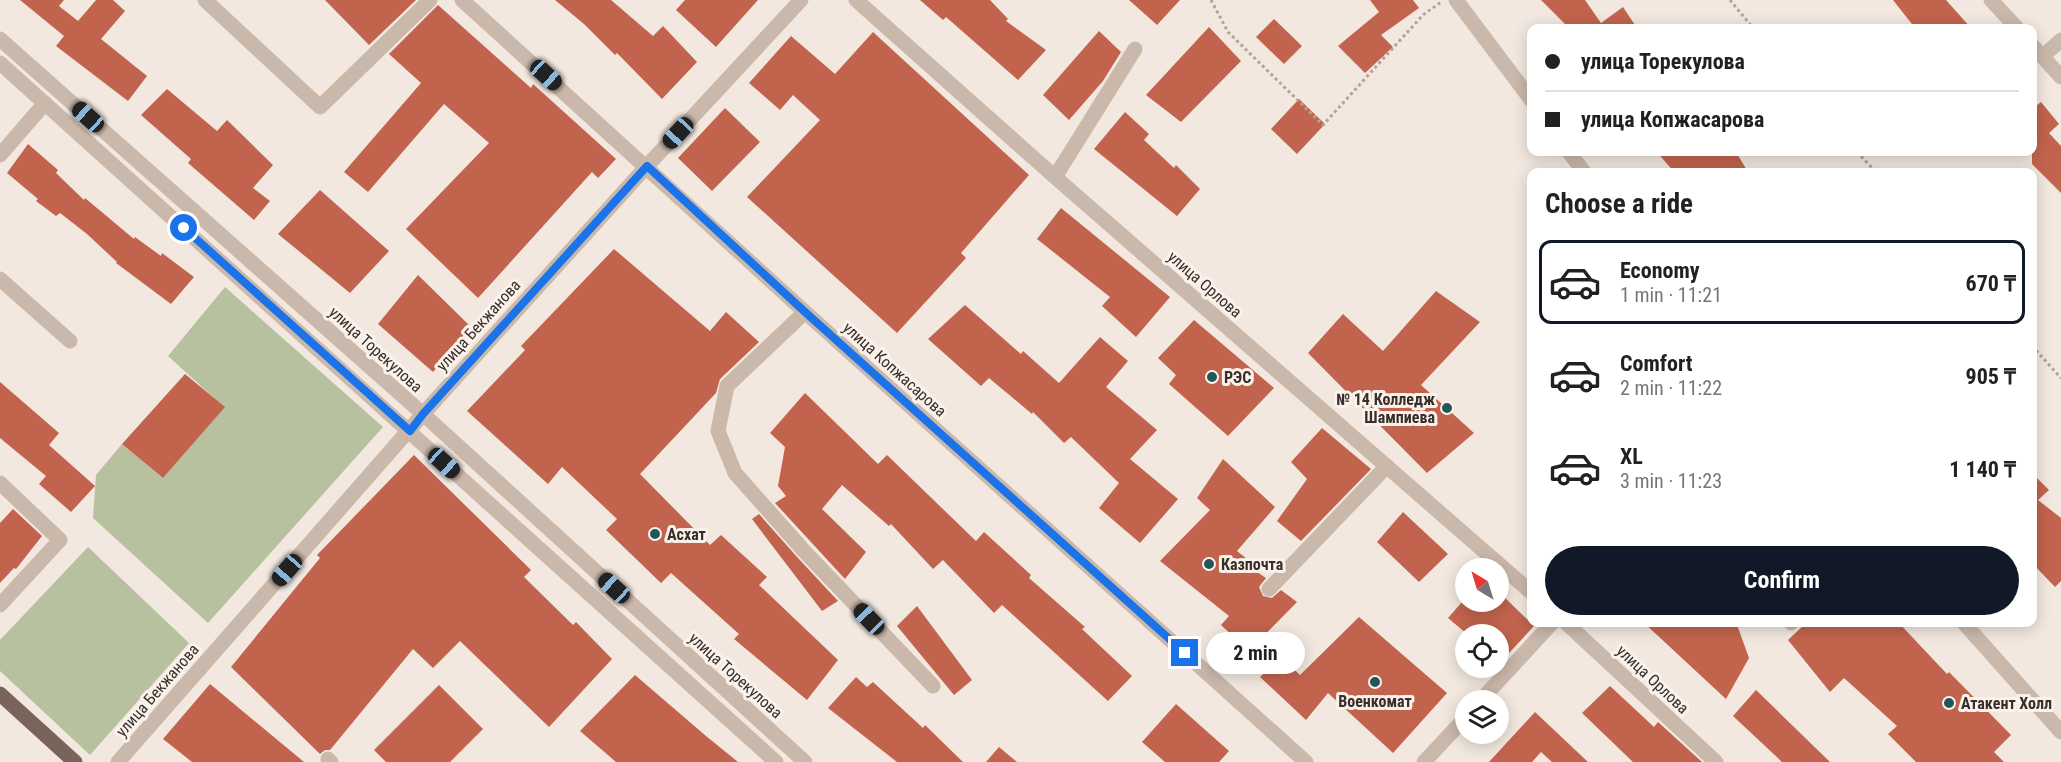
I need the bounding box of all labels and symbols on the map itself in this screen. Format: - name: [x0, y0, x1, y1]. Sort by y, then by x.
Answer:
- car: [527, 56, 565, 94]
- car: [69, 98, 107, 136]
- car: [659, 114, 697, 152]
- route start: [170, 214, 197, 241]
- street label: улица Орлова: [1164, 247, 1246, 322]
- street label: улица Бекжанова: [432, 276, 524, 375]
- street label: улица Торекулова: [325, 302, 426, 396]
- street label: улица Копжасарова: [839, 318, 950, 421]
- place label: РЭС: [1224, 368, 1251, 387]
- marker: РЭС: [1205, 370, 1219, 384]
- place label: № 14 Колледж Шампиева: [1336, 390, 1435, 427]
- marker: № 14 Колледж Шампиева: [1440, 401, 1454, 415]
- car: [425, 444, 463, 482]
- place label: Асхат: [667, 525, 706, 544]
- marker: Асхат: [648, 527, 662, 541]
- car: [268, 551, 306, 589]
- place label: Казпочта: [1221, 555, 1284, 574]
- marker: Казпочта: [1202, 557, 1216, 571]
- north arrow: [1455, 558, 1509, 612]
- car: [595, 569, 633, 607]
- car: [850, 600, 888, 638]
- street label: улица Торекулова: [685, 628, 786, 722]
- callout: 2 min: [1206, 632, 1305, 674]
- route end: [1171, 639, 1198, 666]
- street label: улица Бекжанова: [112, 640, 203, 741]
- street label: улица Орлова: [1613, 641, 1693, 718]
- marker: Военкомат: [1368, 675, 1382, 689]
- place label: Военкомат: [1338, 692, 1412, 711]
- place label: Атакент Холл: [1961, 694, 2052, 713]
- marker: Атакент Холл: [1942, 696, 1956, 710]

